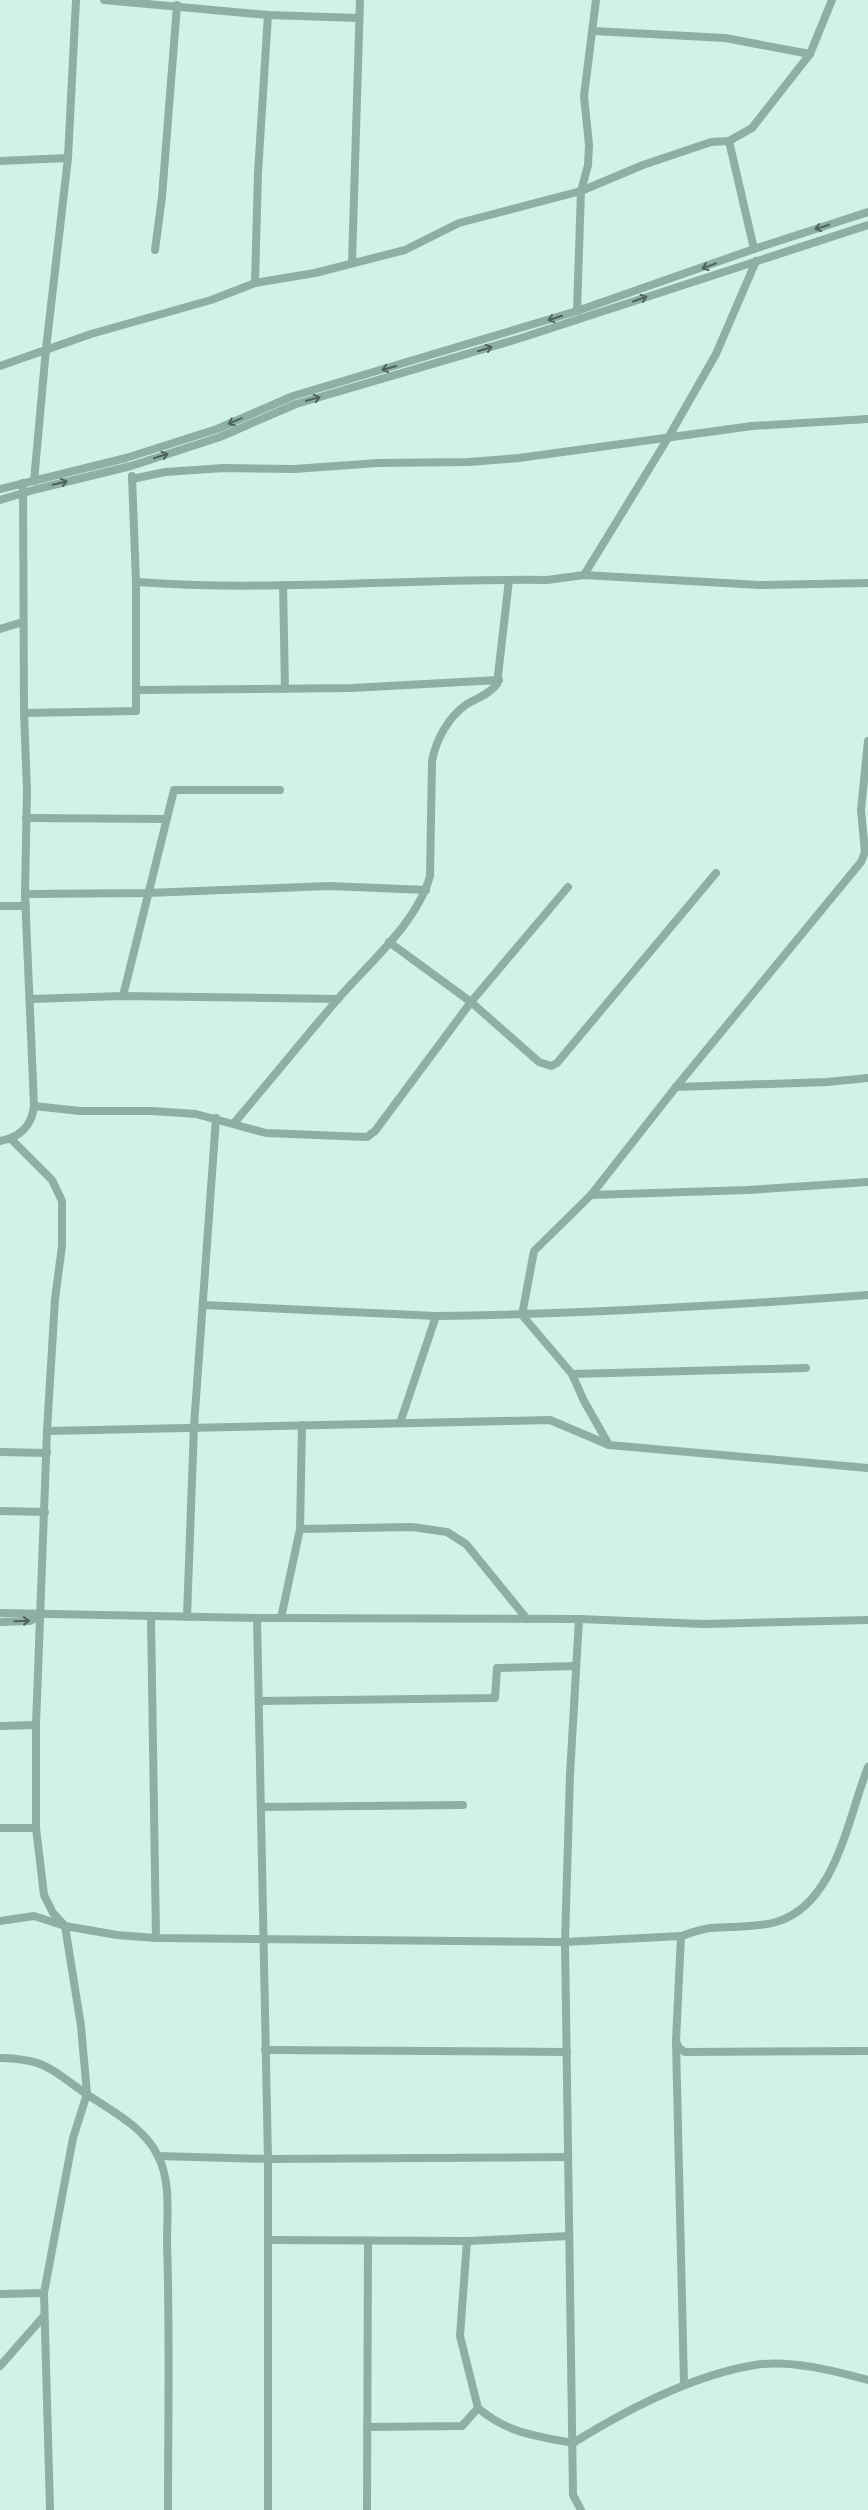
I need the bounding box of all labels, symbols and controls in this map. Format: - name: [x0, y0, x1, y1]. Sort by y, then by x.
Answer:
- one-way arrow: [814, 222, 830, 232]
- one-way arrow: [701, 262, 717, 271]
- one-way arrow: [631, 294, 647, 303]
- one-way arrow: [547, 314, 563, 324]
- one-way arrow: [477, 343, 493, 353]
- one-way arrow: [381, 364, 397, 374]
- one-way arrow: [305, 394, 321, 404]
- one-way arrow: [228, 417, 243, 426]
- one-way arrow: [153, 451, 169, 460]
- one-way arrow: [52, 478, 68, 487]
- one-way arrow: [13, 1617, 29, 1626]

